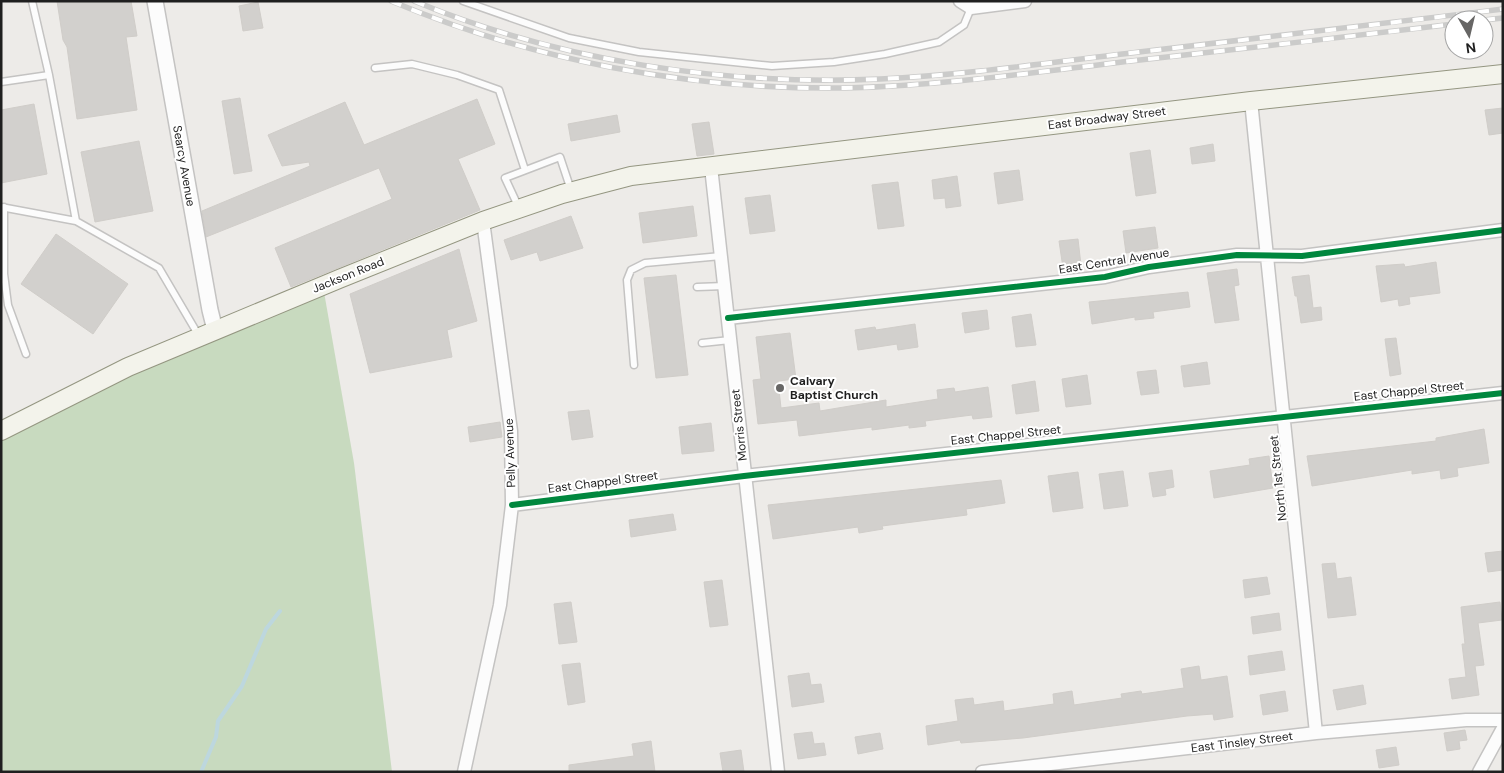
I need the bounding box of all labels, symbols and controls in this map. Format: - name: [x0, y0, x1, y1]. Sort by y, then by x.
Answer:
- north arrow: [1444, 10, 1494, 60]
- text: N: [1464, 38, 1477, 57]
- street label: East Broadway Street: [1047, 103, 1167, 133]
- street label: Searcy Avenue: [169, 124, 199, 208]
- street label: East Central Avenue: [1058, 244, 1171, 278]
- street label: Jackson Road: [310, 253, 386, 297]
- place label: Calvary Baptist Church: [790, 373, 878, 403]
- street label: East Chappel Street: [1353, 377, 1465, 405]
- marker: Calvary Baptist Church: [774, 382, 786, 394]
- street label: Morris Street: [727, 388, 751, 462]
- street label: Pelly Avenue: [501, 418, 519, 488]
- street label: East Chappel Street: [950, 421, 1062, 449]
- street label: North 1st Street: [1266, 434, 1290, 522]
- street label: East Chappel Street: [547, 467, 659, 497]
- street label: East Tinsley Street: [1190, 728, 1294, 756]

